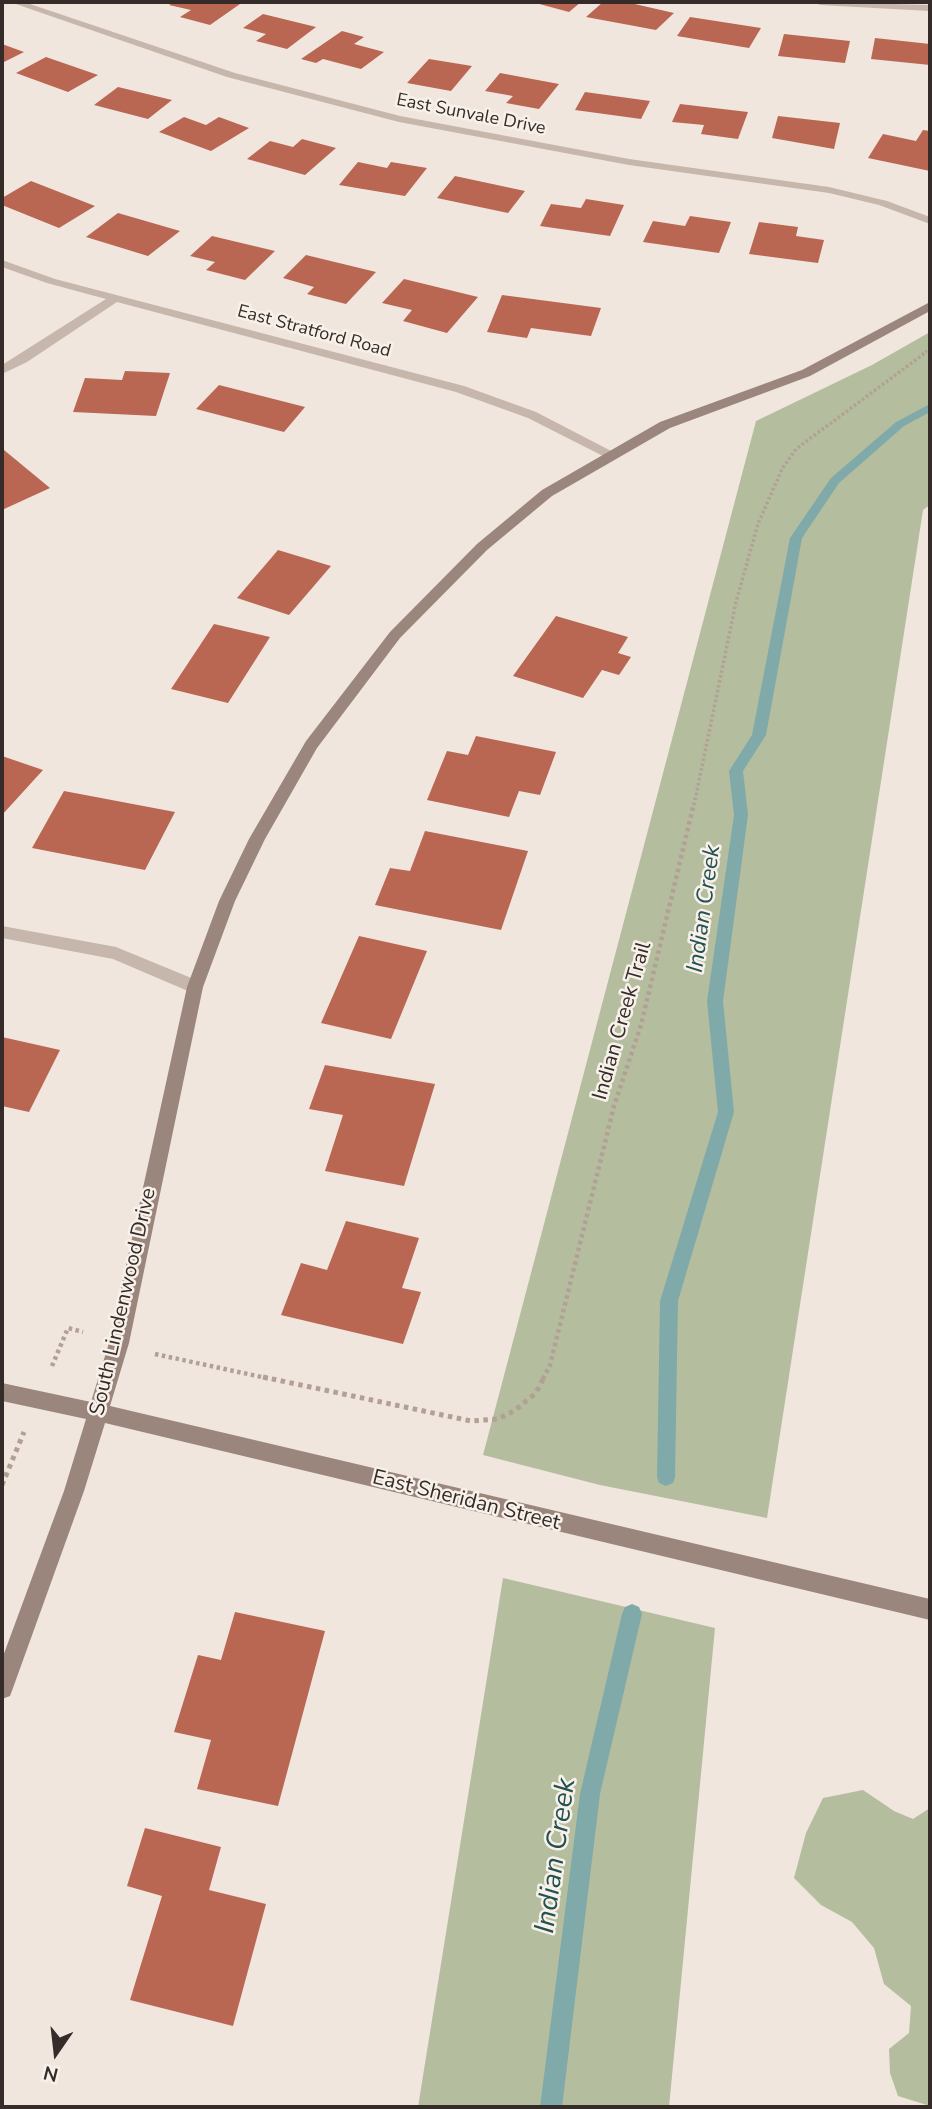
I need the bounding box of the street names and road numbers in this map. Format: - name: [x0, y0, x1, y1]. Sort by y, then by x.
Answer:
- street label: East Sunvale Drive: [395, 90, 547, 140]
- street label: East Stratford Road: [235, 301, 393, 363]
- street label: Indian Creek Trail: [588, 939, 658, 1103]
- street label: South Lindenwood Drive: [86, 1186, 162, 1418]
- street label: East Sheridan Street: [370, 1466, 562, 1536]

